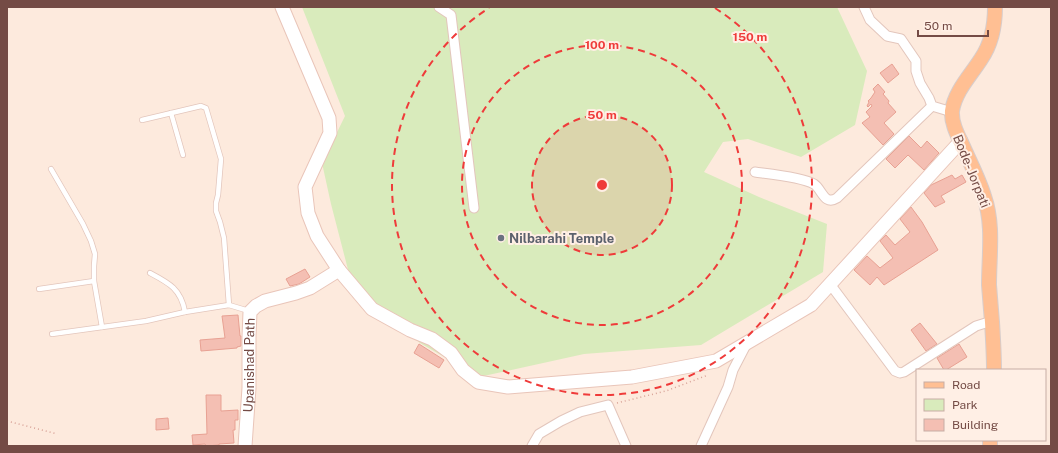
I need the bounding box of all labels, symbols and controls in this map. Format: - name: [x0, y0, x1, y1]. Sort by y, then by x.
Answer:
- scale bar: [918, 12, 988, 38]
- text: 50 m: [924, 19, 952, 33]
- text: 150 m: [733, 30, 767, 44]
- text: 100 m: [585, 38, 619, 52]
- text: 50 m: [587, 108, 617, 122]
- street label: Bode- Jorpati: [950, 132, 993, 210]
- centre of rings: [595, 178, 609, 192]
- place label: Nilbarahi Temple: [509, 231, 614, 246]
- marker: Nilbarahi Temple: [496, 233, 506, 243]
- street label: Upanishad Path: [240, 318, 258, 413]
- legend: [916, 369, 1046, 441]
- text: Road: [952, 378, 980, 392]
- text: Park: [952, 398, 978, 412]
- text: Building: [952, 418, 998, 432]

